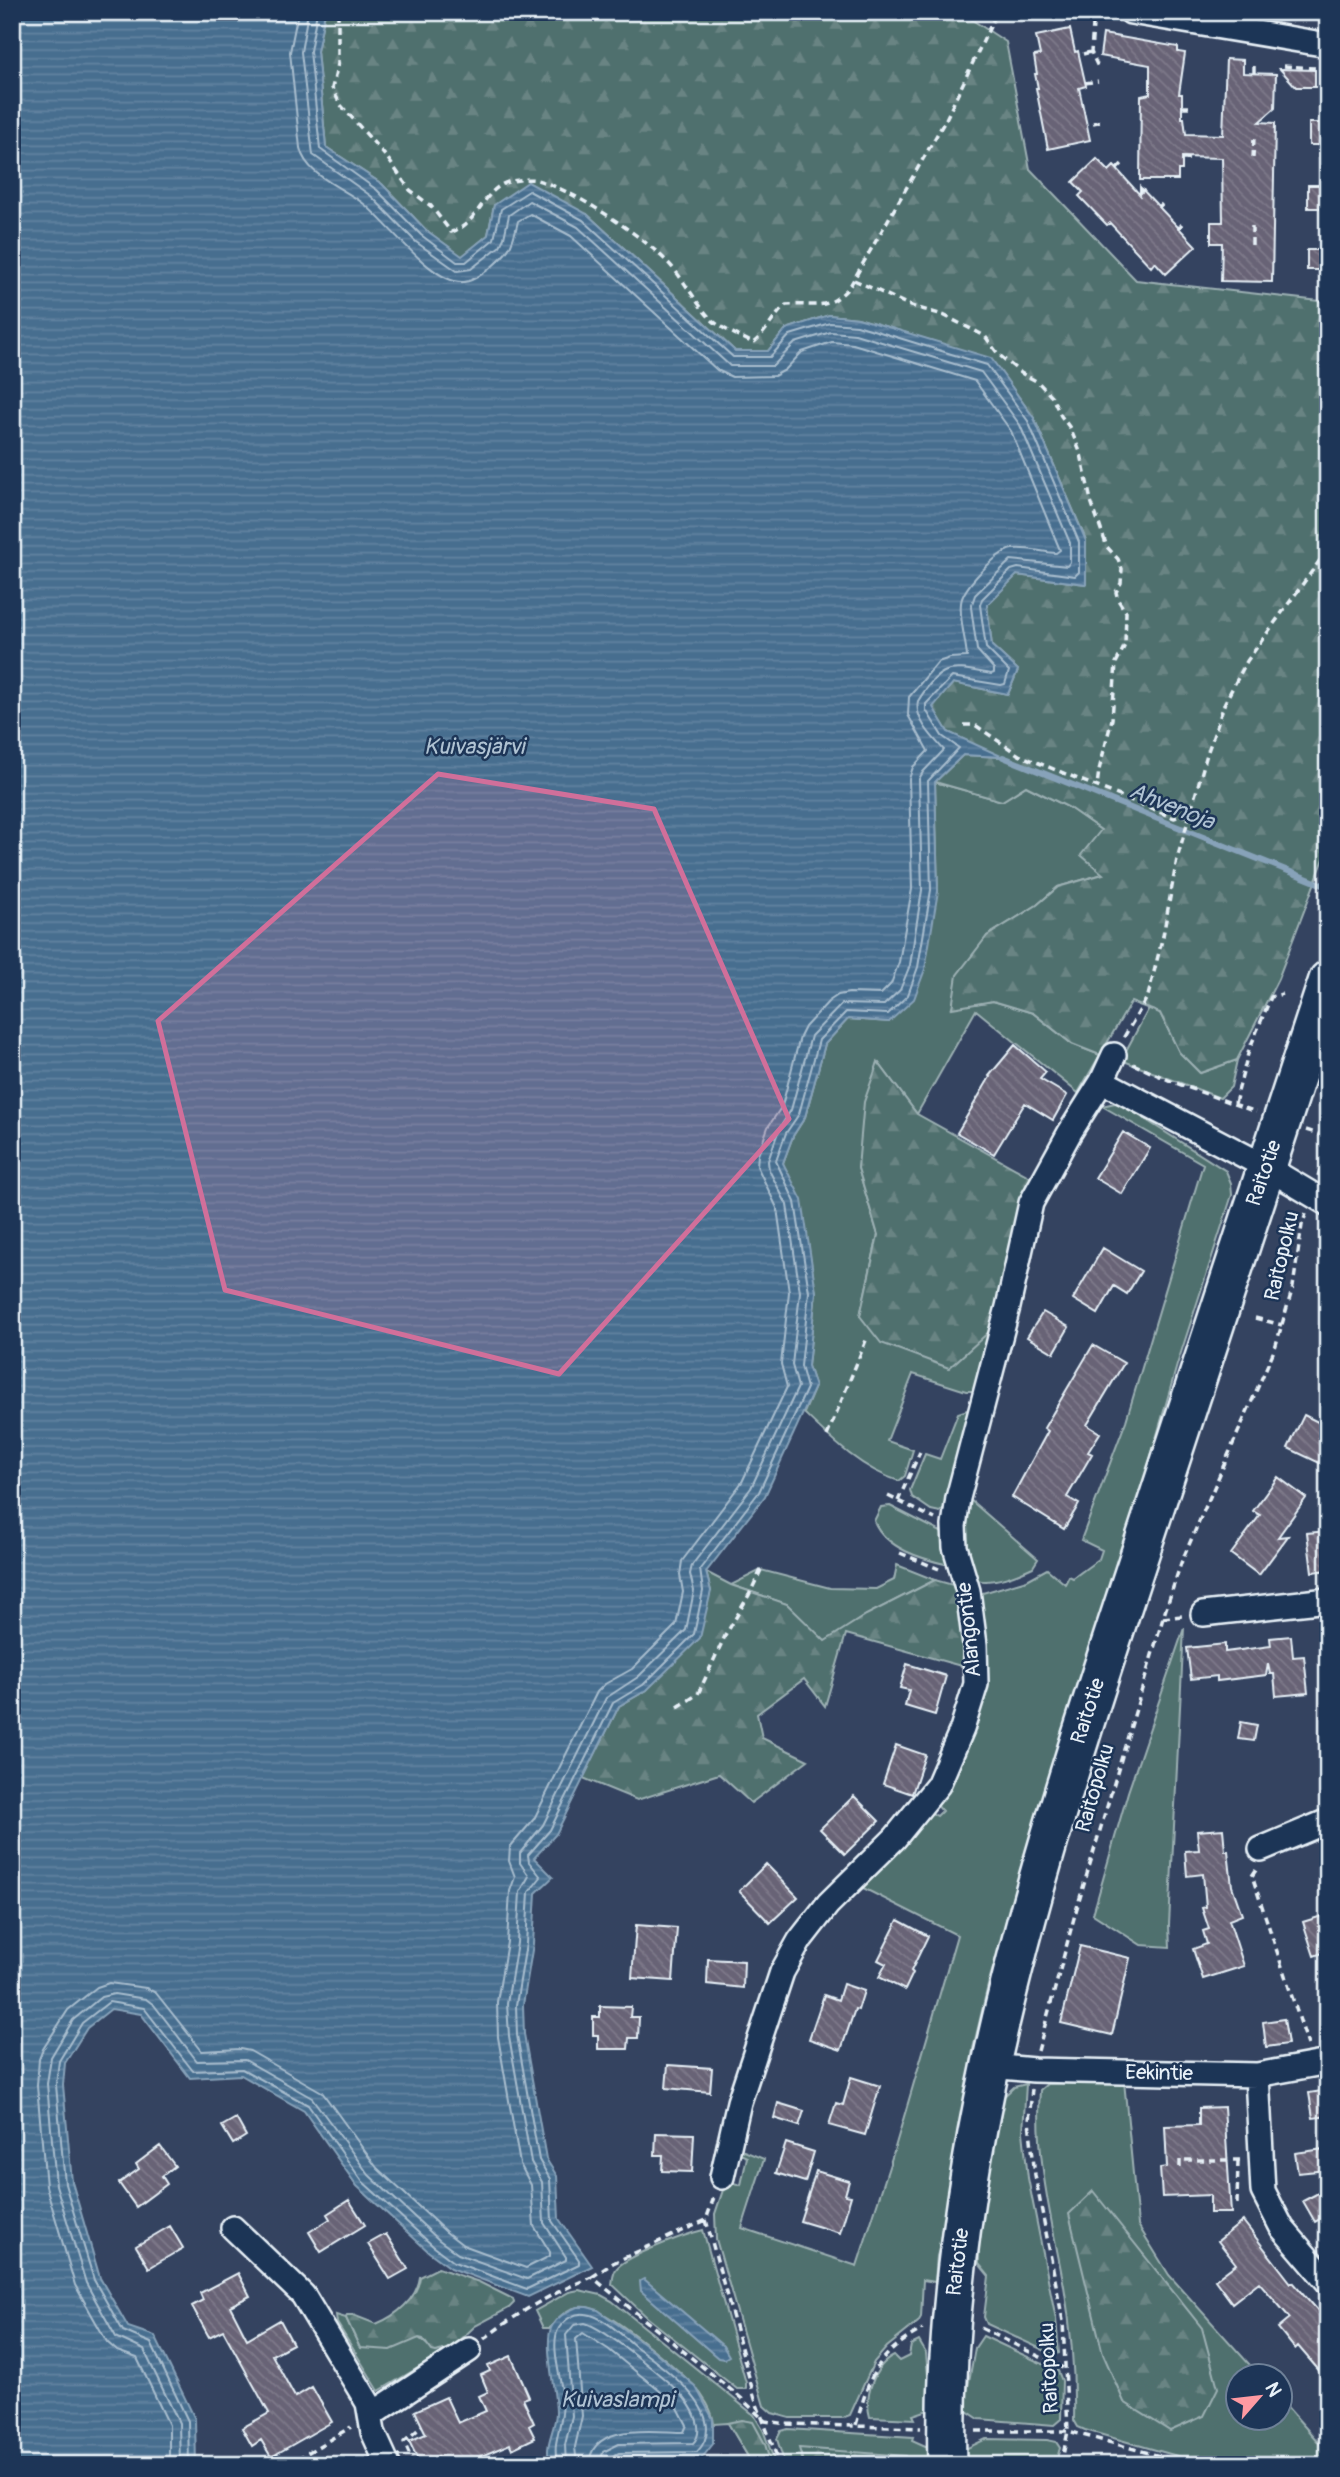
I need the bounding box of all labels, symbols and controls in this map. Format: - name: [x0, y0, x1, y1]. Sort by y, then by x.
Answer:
- water label: Kuivasjärvi: [424, 732, 528, 761]
- water label: Ahvenoja: [1125, 776, 1220, 837]
- street label: Raitotie: [1240, 1136, 1288, 1210]
- street label: Raitopolku: [1259, 1209, 1305, 1303]
- street label: Alangontie: [951, 1580, 987, 1679]
- street label: Raitotie: [1065, 1674, 1112, 1747]
- street label: Raitopolku: [1069, 1740, 1121, 1836]
- street label: Eekintie: [1125, 2059, 1194, 2087]
- street label: Raitotie: [940, 2226, 976, 2297]
- street label: Raitopolku: [1033, 2322, 1065, 2414]
- north arrow: [1224, 2362, 1294, 2432]
- text: N: [1260, 2378, 1287, 2401]
- water label: Kuivaslampi: [560, 2385, 677, 2414]

